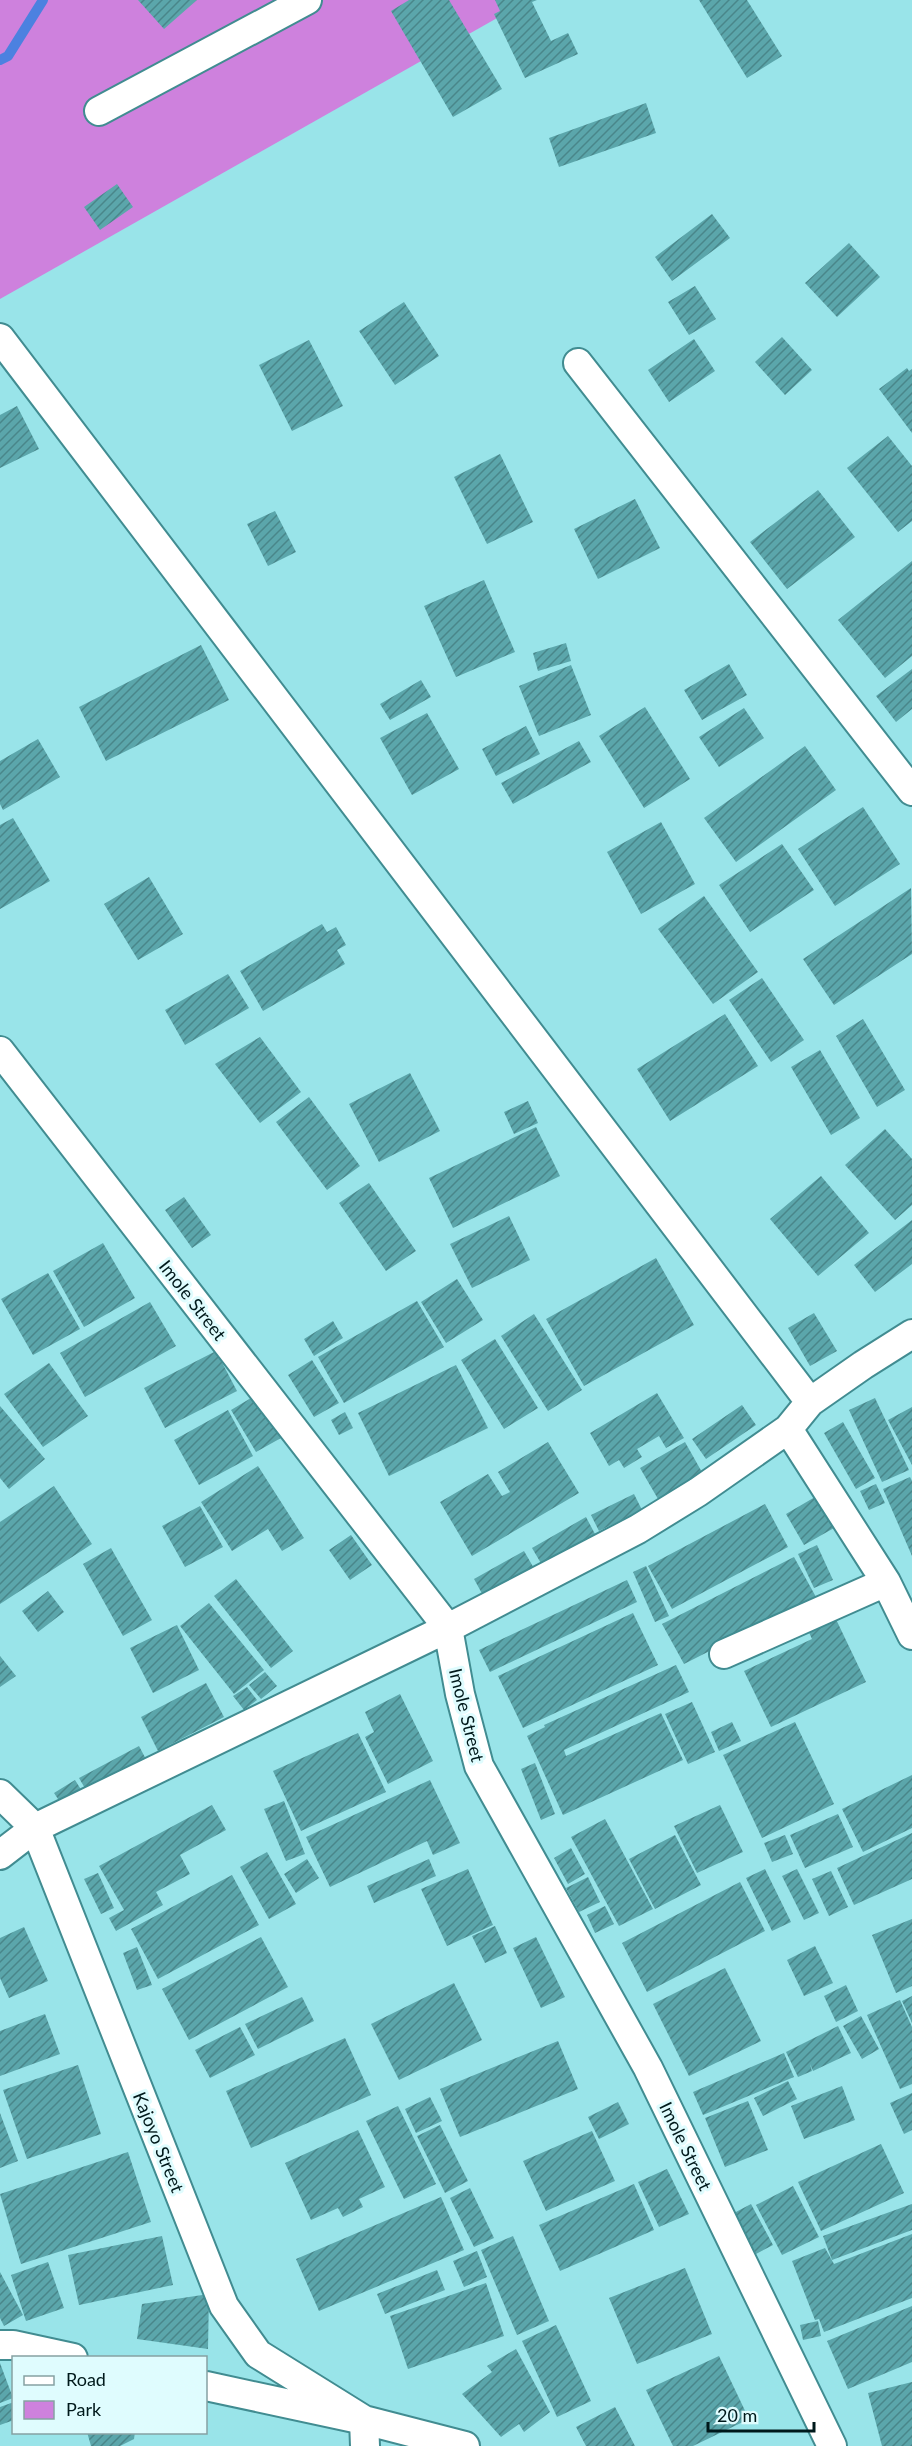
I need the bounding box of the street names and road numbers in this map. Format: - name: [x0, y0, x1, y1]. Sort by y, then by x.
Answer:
- street label: Imole Street: [155, 1256, 231, 1345]
- street label: Imole Street: [445, 1666, 489, 1765]
- street label: Kajoyo Street: [129, 2089, 189, 2196]
- street label: Imole Street: [655, 2098, 717, 2194]

